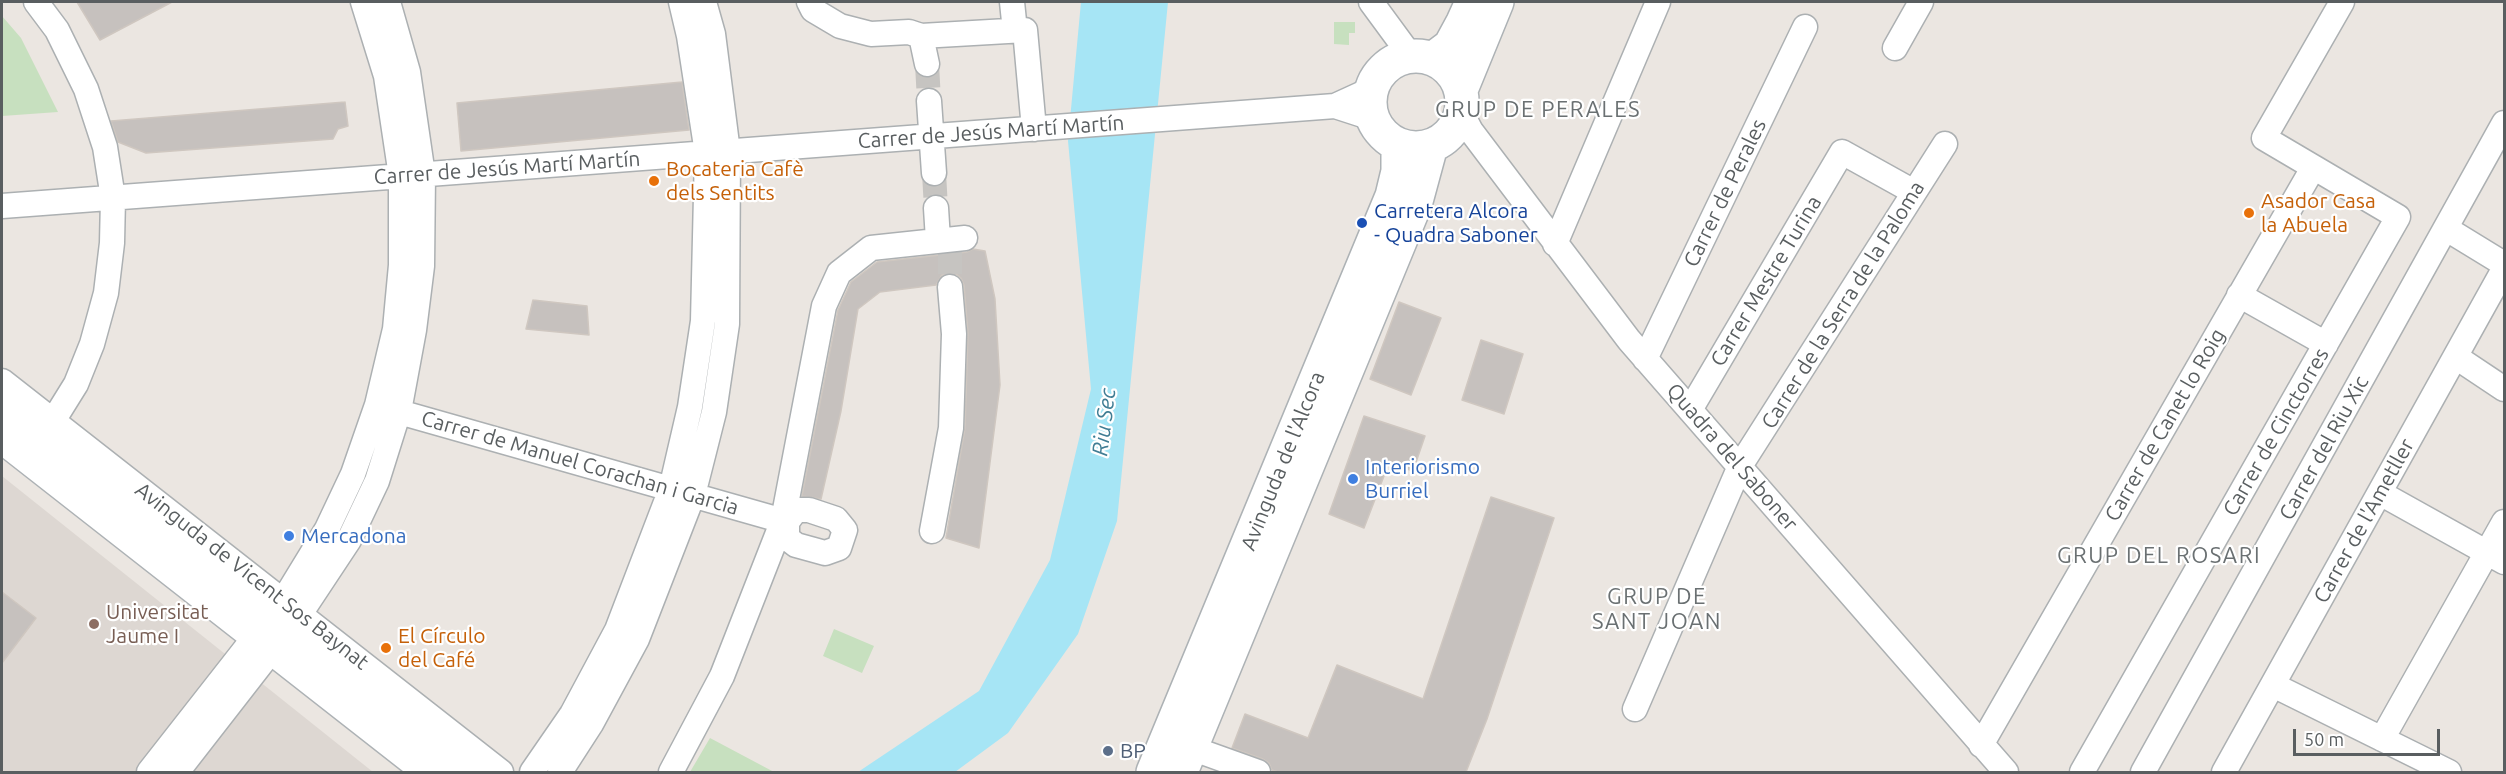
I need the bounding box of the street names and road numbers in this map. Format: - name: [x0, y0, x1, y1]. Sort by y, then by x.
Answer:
- street label: Carrer de Jesús Martí Martín: [857, 110, 1125, 154]
- street label: Carrer de Perales: [1678, 115, 1772, 271]
- street label: Carrer de Jesús Martí Martín: [373, 146, 641, 190]
- street label: Carrer de la Serra de la Paloma: [1756, 176, 1930, 434]
- street label: Carrer Mestre Turina: [1705, 191, 1827, 371]
- street label: Carrer de Canet lo Roig: [2100, 324, 2230, 526]
- street label: Carrer de Cinctorres: [2218, 344, 2334, 520]
- street label: Avinguda de l'Alcora: [1236, 368, 1330, 554]
- street label: Carrer del Riu Xic: [2274, 371, 2374, 525]
- street label: Quadra del Saboner: [1661, 378, 1803, 536]
- street label: Carrer de Manuel Corachan i Garcia: [418, 406, 742, 520]
- street label: Carrer de l'Ametller: [2308, 434, 2420, 608]
- street label: Avinguda de Vicent Sos Baynat: [130, 477, 374, 675]

